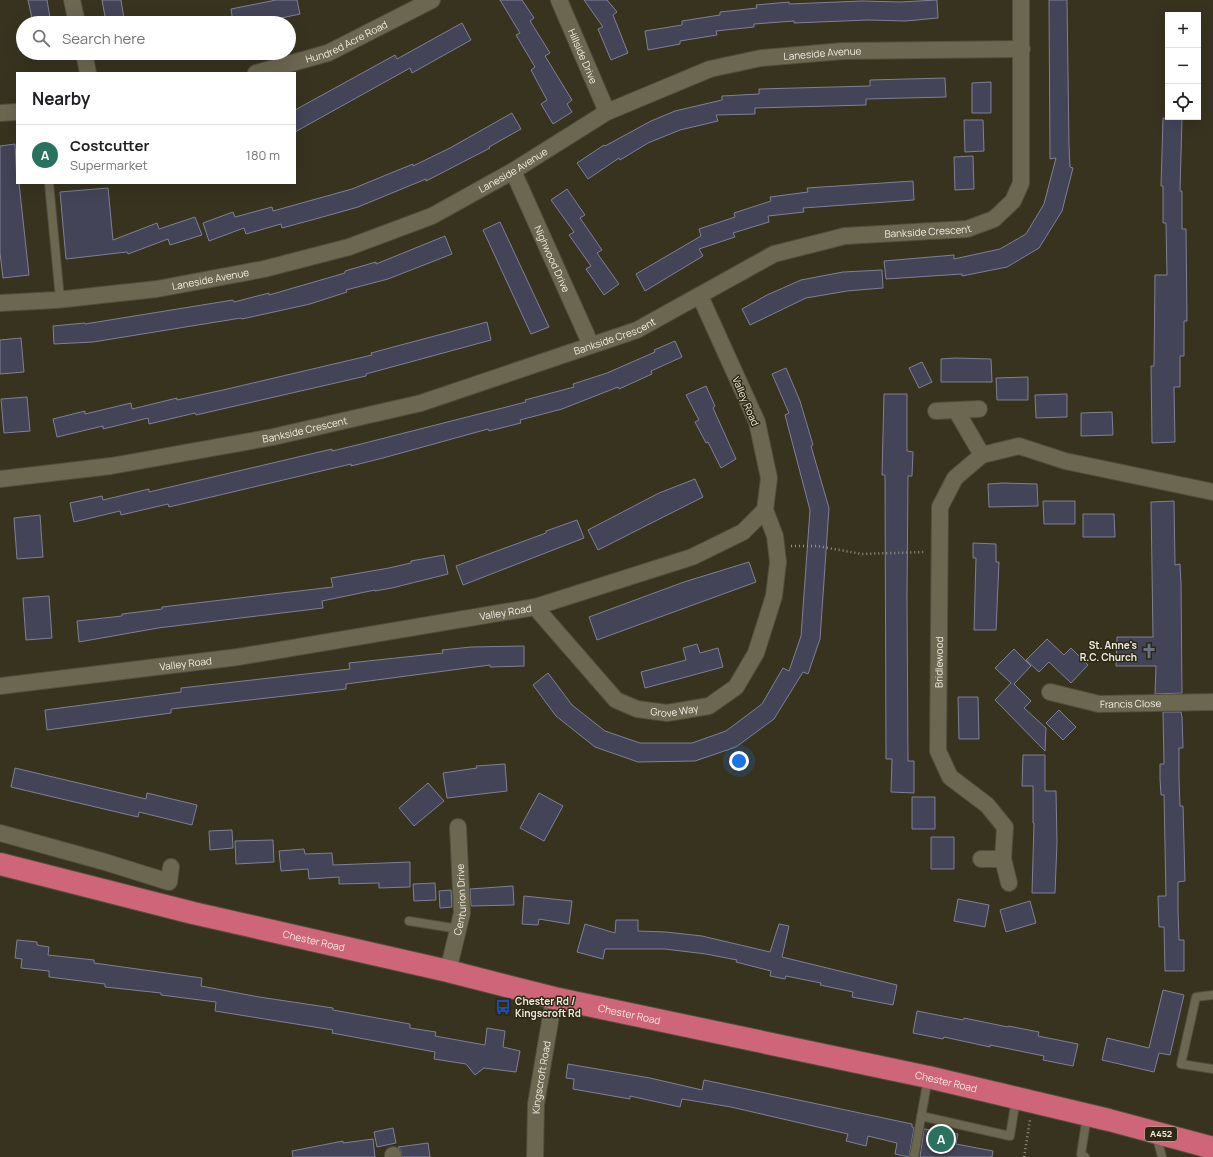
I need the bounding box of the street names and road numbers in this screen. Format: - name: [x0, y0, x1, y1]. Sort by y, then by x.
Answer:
- street label: Hundred Acre Road: [304, 17, 390, 66]
- street label: Hillside Drive: [565, 26, 601, 86]
- street label: Laneside Avenue: [783, 44, 862, 63]
- street label: Laneside Avenue: [476, 144, 550, 196]
- street label: Bankside Crescent: [884, 221, 973, 241]
- street label: Nighwood Drive: [531, 223, 573, 294]
- street label: Laneside Avenue: [171, 265, 250, 293]
- street label: Bankside Crescent: [572, 314, 658, 358]
- street label: Valley Road: [729, 374, 763, 428]
- street label: Bankside Crescent: [261, 413, 349, 446]
- street label: Valley Road: [478, 601, 533, 623]
- street label: Bridlewood: [932, 636, 946, 688]
- street label: Valley Road: [159, 653, 213, 674]
- street label: Francis Close: [1100, 696, 1162, 711]
- street label: Grove Way: [650, 701, 700, 720]
- street label: Centurion Drive: [450, 863, 469, 937]
- street label: Chester Road: [281, 927, 346, 954]
- street label: Chester Road: [597, 1001, 662, 1027]
- street label: Kingscroft Road: [529, 1040, 554, 1114]
- street label: Chester Road: [914, 1067, 979, 1095]
- road number: A452: [1145, 1127, 1177, 1141]

